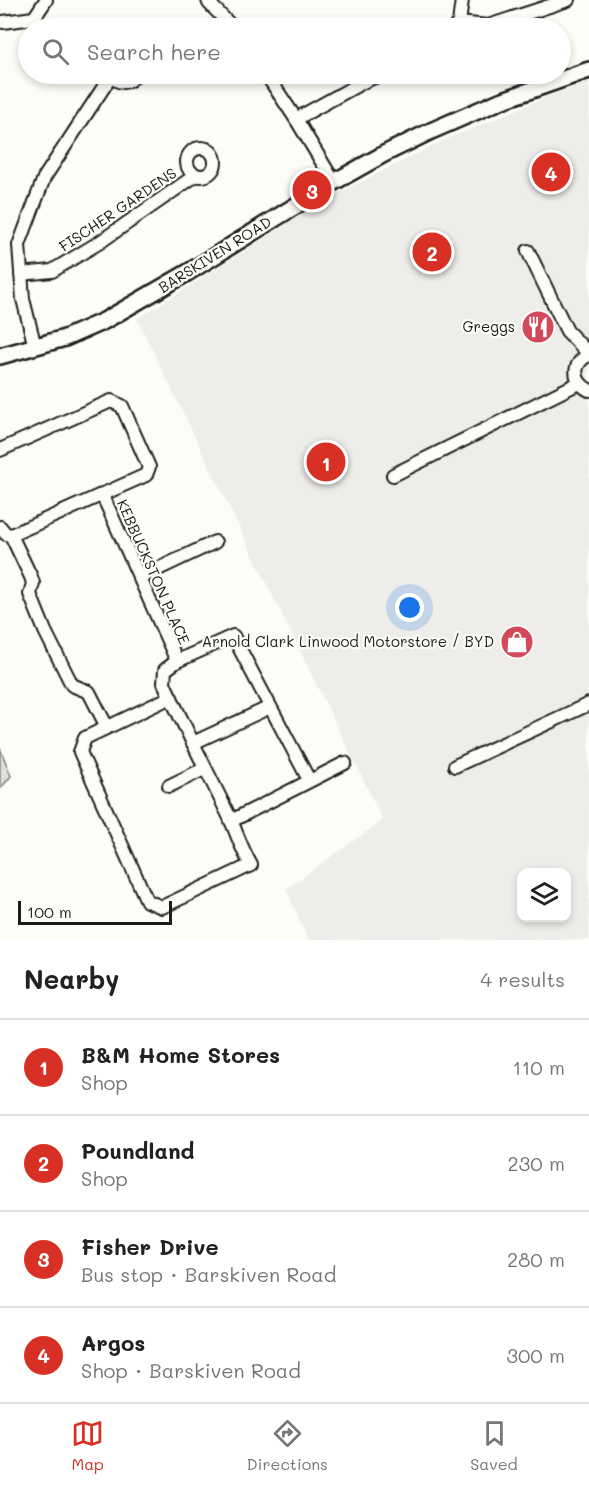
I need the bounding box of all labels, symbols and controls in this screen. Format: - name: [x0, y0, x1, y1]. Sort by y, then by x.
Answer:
- search box: [18, 18, 571, 84]
- icon: search: [39, 35, 72, 68]
- text: Search here: [87, 37, 221, 66]
- pin: 4: [532, 150, 570, 195]
- street label: FISCHER GARDENS: [55, 162, 180, 256]
- pin: 3: [292, 168, 332, 213]
- street label: BARSKIVEN ROAD: [154, 211, 275, 297]
- pin: 2: [412, 230, 452, 274]
- restaurant icon: Greggs: [520, 309, 556, 345]
- place label: Greggs: [462, 316, 515, 336]
- pin: 1: [306, 440, 346, 484]
- street label: KEBBUCKSTON PLACE: [113, 496, 195, 648]
- your location: [395, 593, 424, 622]
- shop icon: Arnold Clark Linwood Motorstore / BYD: [499, 624, 535, 660]
- place label: Arnold Clark Linwood Motorstore / BYD: [202, 631, 494, 651]
- map controls: [517, 868, 571, 922]
- button: layers: [517, 868, 571, 922]
- scale bar: [18, 898, 172, 926]
- text: 100 m: [27, 901, 72, 922]
- text: Nearby: [24, 962, 119, 996]
- text: 4 results: [480, 966, 565, 992]
- text: B&M Home Stores: [81, 1040, 280, 1069]
- text: 1: [39, 1054, 48, 1080]
- text: 110 m: [512, 1054, 565, 1080]
- text: Shop: [81, 1069, 128, 1095]
- text: Poundland: [81, 1136, 195, 1165]
- text: 2: [38, 1150, 49, 1176]
- text: 230 m: [507, 1150, 565, 1176]
- text: Shop: [81, 1165, 128, 1191]
- text: Fisher Drive: [81, 1232, 219, 1261]
- text: 3: [38, 1246, 50, 1272]
- text: 280 m: [507, 1246, 565, 1272]
- text: Bus stop · Barskiven Road: [81, 1261, 336, 1287]
- text: Argos: [81, 1328, 145, 1357]
- text: 4: [37, 1342, 50, 1368]
- text: 300 m: [506, 1342, 565, 1368]
- text: Shop · Barskiven Road: [81, 1357, 301, 1383]
- tab: Map: [71, 1417, 104, 1474]
- tab: Directions: [247, 1417, 328, 1474]
- tab: Saved: [470, 1417, 518, 1474]

